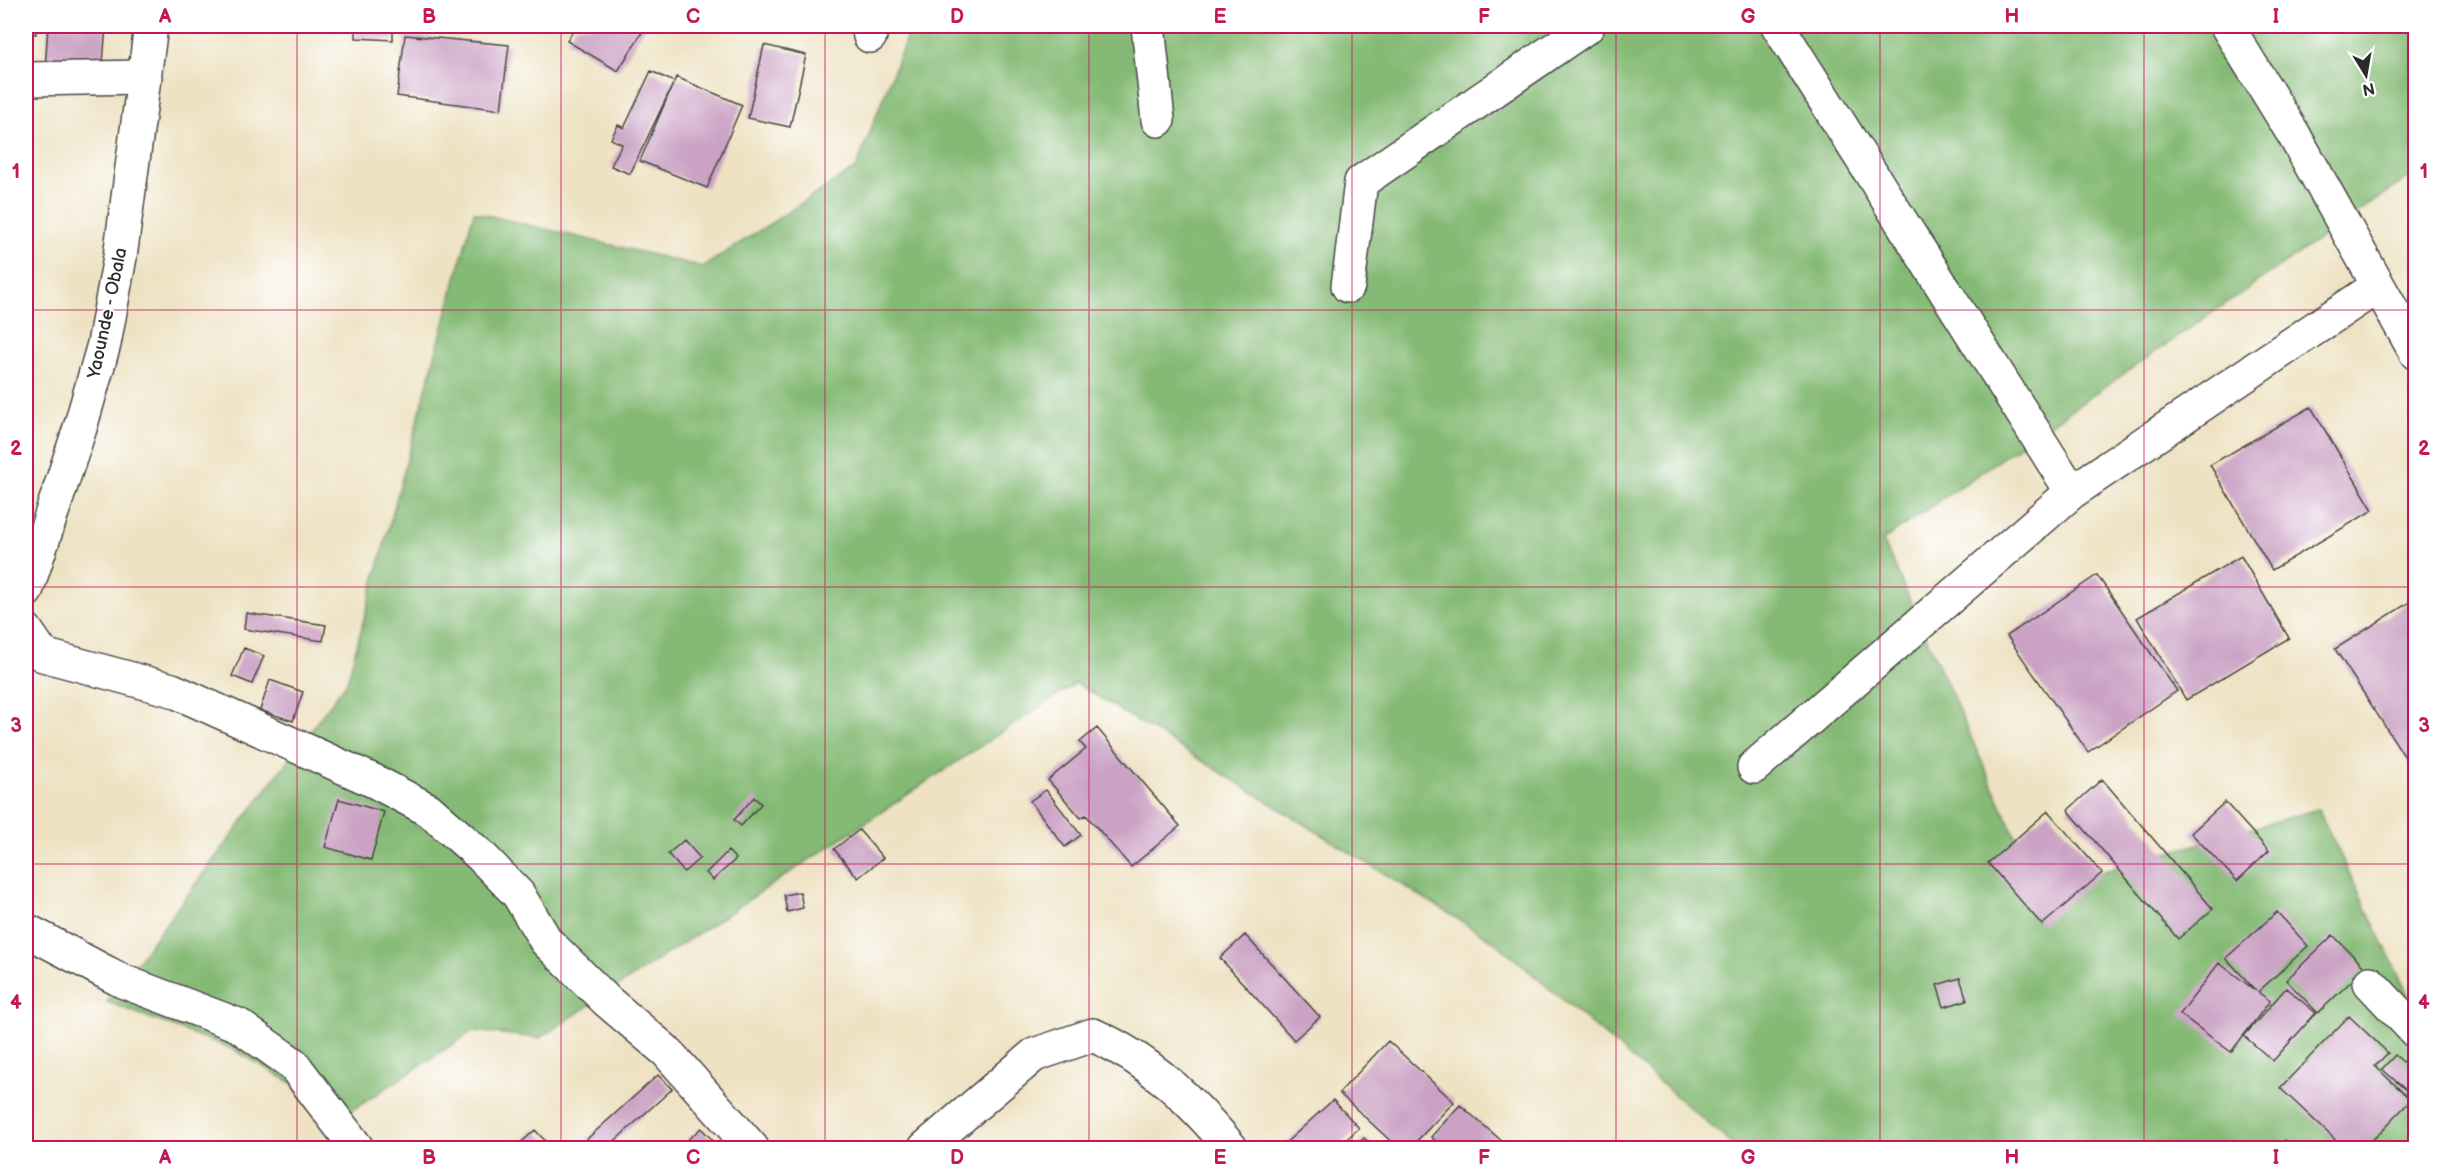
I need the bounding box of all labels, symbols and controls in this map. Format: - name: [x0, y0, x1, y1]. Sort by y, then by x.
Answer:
- text: A: [158, 5, 172, 29]
- text: B: [422, 5, 436, 29]
- text: C: [686, 5, 700, 29]
- text: D: [950, 5, 964, 29]
- text: E: [1214, 5, 1227, 29]
- text: F: [1478, 5, 1490, 29]
- text: G: [1741, 5, 1756, 29]
- text: H: [2005, 5, 2019, 29]
- text: I: [2273, 5, 2279, 29]
- north arrow: [2336, 45, 2396, 105]
- text: N: [2361, 78, 2376, 99]
- text: 1: [12, 160, 20, 184]
- text: 1: [2420, 160, 2428, 184]
- street label: Yaounde - Obala: [83, 246, 132, 381]
- text: 2: [10, 437, 22, 461]
- text: 2: [2418, 437, 2430, 461]
- text: 3: [10, 714, 22, 738]
- text: 3: [2418, 714, 2430, 738]
- text: 4: [10, 991, 22, 1015]
- text: 4: [2418, 991, 2430, 1015]
- text: A: [158, 1146, 172, 1170]
- text: B: [422, 1146, 436, 1170]
- text: C: [686, 1146, 700, 1170]
- text: D: [950, 1146, 964, 1170]
- text: E: [1214, 1146, 1227, 1170]
- text: F: [1478, 1146, 1490, 1170]
- text: G: [1741, 1146, 1756, 1170]
- text: H: [2005, 1146, 2019, 1170]
- text: I: [2273, 1146, 2279, 1170]

